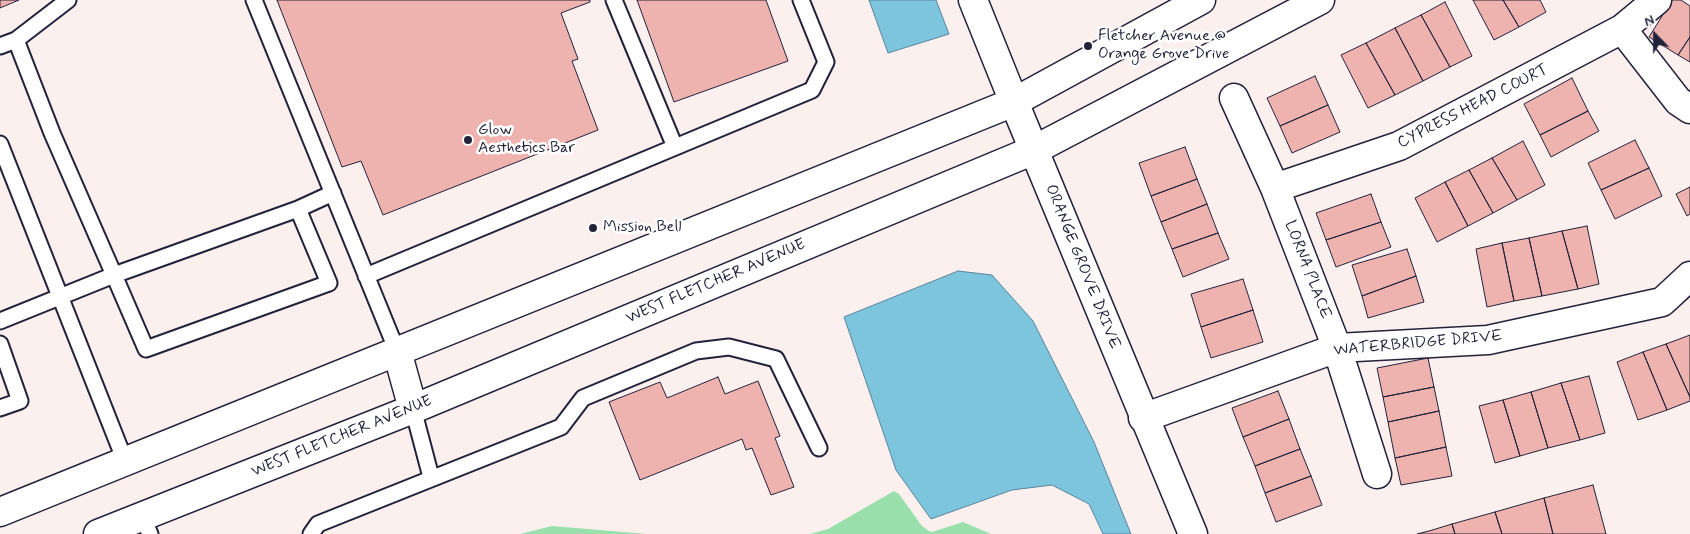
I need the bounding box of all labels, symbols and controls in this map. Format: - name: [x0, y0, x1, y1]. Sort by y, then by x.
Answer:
- north arrow: [1630, 10, 1680, 60]
- text: N: [1642, 11, 1657, 31]
- place label: Fletcher Avenue @ Orange Grove Drive: [1098, 27, 1229, 65]
- marker: Fletcher Avenue @ Orange Grove Drive: [1082, 40, 1094, 52]
- street label: CYPRESS HEAD COURT: [1395, 61, 1551, 153]
- place label: Glow Aesthetics Bar: [478, 121, 575, 159]
- marker: Glow Aesthetics Bar: [462, 134, 474, 146]
- street label: ORANGE GROVE DRIVE: [1040, 182, 1124, 352]
- place label: Mission Bell: [603, 218, 681, 238]
- street label: LORNA PLACE: [1279, 218, 1335, 322]
- marker: Mission Bell: [587, 222, 599, 234]
- street label: WEST FLETCHER AVENUE: [623, 235, 809, 329]
- street label: WATERBRIDGE DRIVE: [1333, 327, 1503, 361]
- street label: WEST FLETCHER AVENUE: [249, 392, 435, 482]

